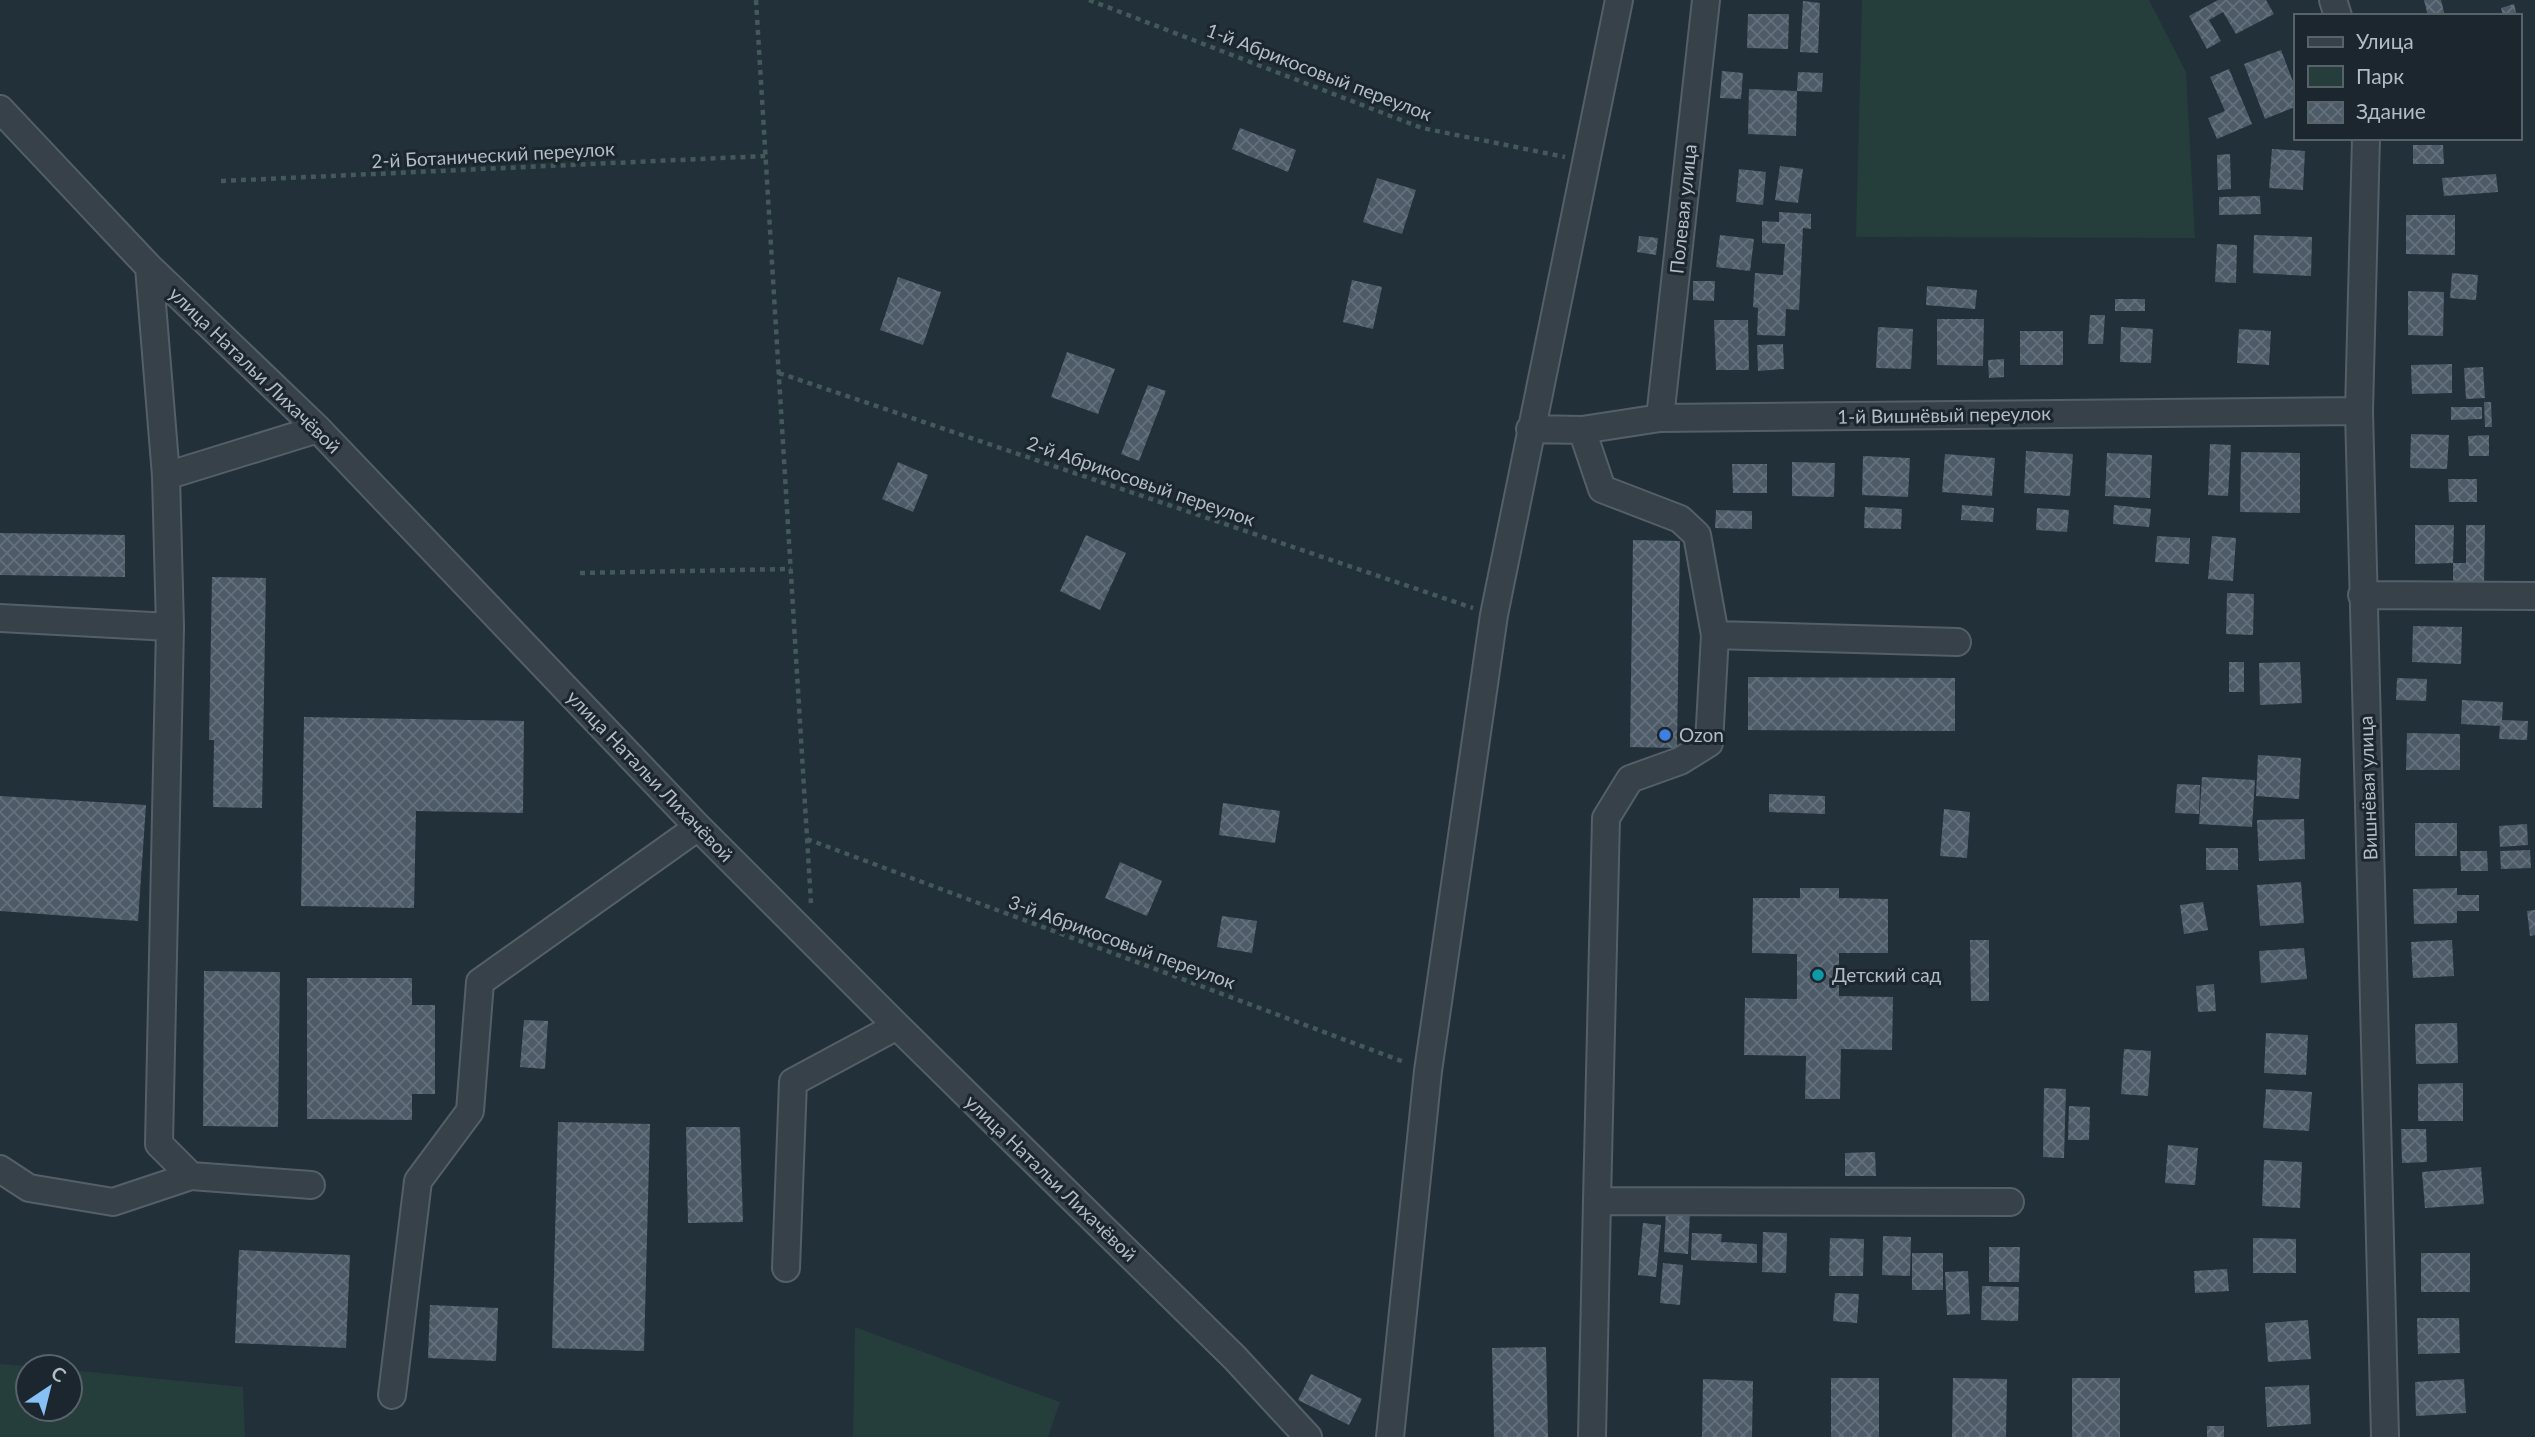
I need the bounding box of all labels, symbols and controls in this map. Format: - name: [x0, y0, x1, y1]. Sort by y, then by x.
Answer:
- legend: [2294, 14, 2521, 140]
- street label: 1-й Абрикосовый переулок: [1203, 18, 1435, 125]
- text: Улица: [2356, 28, 2414, 53]
- text: Парк: [2356, 63, 2404, 88]
- text: Здание: [2356, 98, 2426, 123]
- street label: 2-й Ботанический переулок: [371, 137, 615, 172]
- street label: Полевая улица: [1664, 143, 1701, 275]
- street label: улица Натальи Лихачёвой: [165, 282, 346, 458]
- street label: 1-й Вишнёвый переулок: [1837, 401, 2051, 428]
- street label: 2-й Абрикосовый переулок: [1024, 431, 1258, 530]
- street label: улица Натальи Лихачёвой: [562, 685, 738, 866]
- street label: Вишнёвая улица: [2353, 715, 2382, 861]
- place label: Ozon: [1679, 723, 1724, 746]
- marker: Ozon: [1657, 727, 1673, 743]
- street label: 3-й Абрикосовый переулок: [1006, 890, 1239, 993]
- place label: Детский сад: [1832, 963, 1942, 986]
- marker: Детский сад: [1810, 967, 1826, 983]
- street label: улица Натальи Лихачёвой: [961, 1090, 1142, 1266]
- north arrow: [14, 1353, 84, 1423]
- text: С: [47, 1361, 71, 1387]

